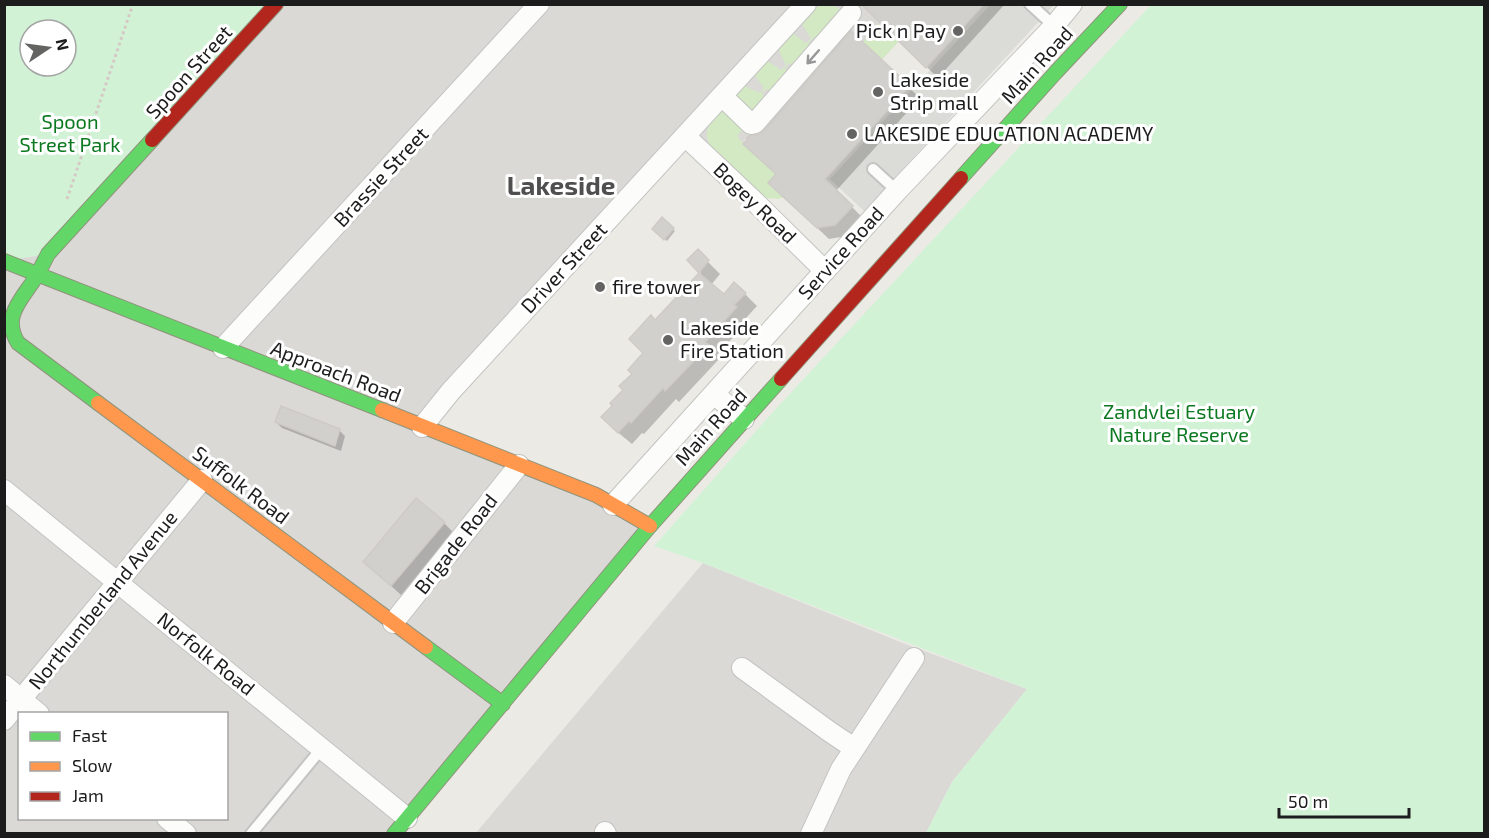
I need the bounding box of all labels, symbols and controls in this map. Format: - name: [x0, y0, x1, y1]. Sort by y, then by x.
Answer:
- north arrow: [18, 18, 78, 78]
- place label: Pick n Pay: [856, 18, 946, 42]
- street label: Spoon Street: [140, 19, 237, 123]
- street label: Main Road: [995, 21, 1077, 108]
- marker: Pick n Pay: [951, 24, 965, 38]
- text: N: [53, 37, 74, 52]
- one-way arrow: [806, 49, 820, 64]
- place label: Lakeside Strip mall: [890, 67, 978, 114]
- marker: Lakeside Strip mall: [871, 85, 885, 99]
- park label: Spoon Street Park: [20, 109, 120, 156]
- street label: Brassie Street: [328, 121, 433, 231]
- place label: LAKESIDE EDUCATION ACADEMY: [864, 121, 1154, 145]
- marker: LAKESIDE EDUCATION ACADEMY: [845, 127, 859, 141]
- street label: Bogey Road: [709, 157, 802, 248]
- district label: Lakeside: [507, 169, 615, 200]
- street label: Service Road: [792, 201, 888, 304]
- street label: Driver Street: [515, 217, 612, 318]
- place label: fire tower: [612, 274, 701, 298]
- marker: fire tower: [593, 280, 607, 294]
- place label: Lakeside Fire Station: [680, 315, 784, 362]
- marker: Lakeside Fire Station: [661, 333, 675, 347]
- street label: Approach Road: [268, 335, 405, 407]
- street label: Main Road: [669, 383, 751, 470]
- park label: Zandvlei Estuary Nature Reserve: [1103, 399, 1255, 446]
- street label: Suffolk Road: [189, 440, 295, 528]
- street label: Brigade Road: [409, 489, 502, 598]
- street label: Northumberland Avenue: [23, 505, 182, 694]
- street label: Norfolk Road: [153, 607, 260, 700]
- legend: [18, 712, 228, 820]
- text: Fast: [72, 724, 107, 746]
- text: Slow: [72, 754, 113, 776]
- scale bar: [1279, 781, 1410, 819]
- text: Jam: [72, 784, 104, 806]
- text: 50 m: [1288, 790, 1328, 812]

